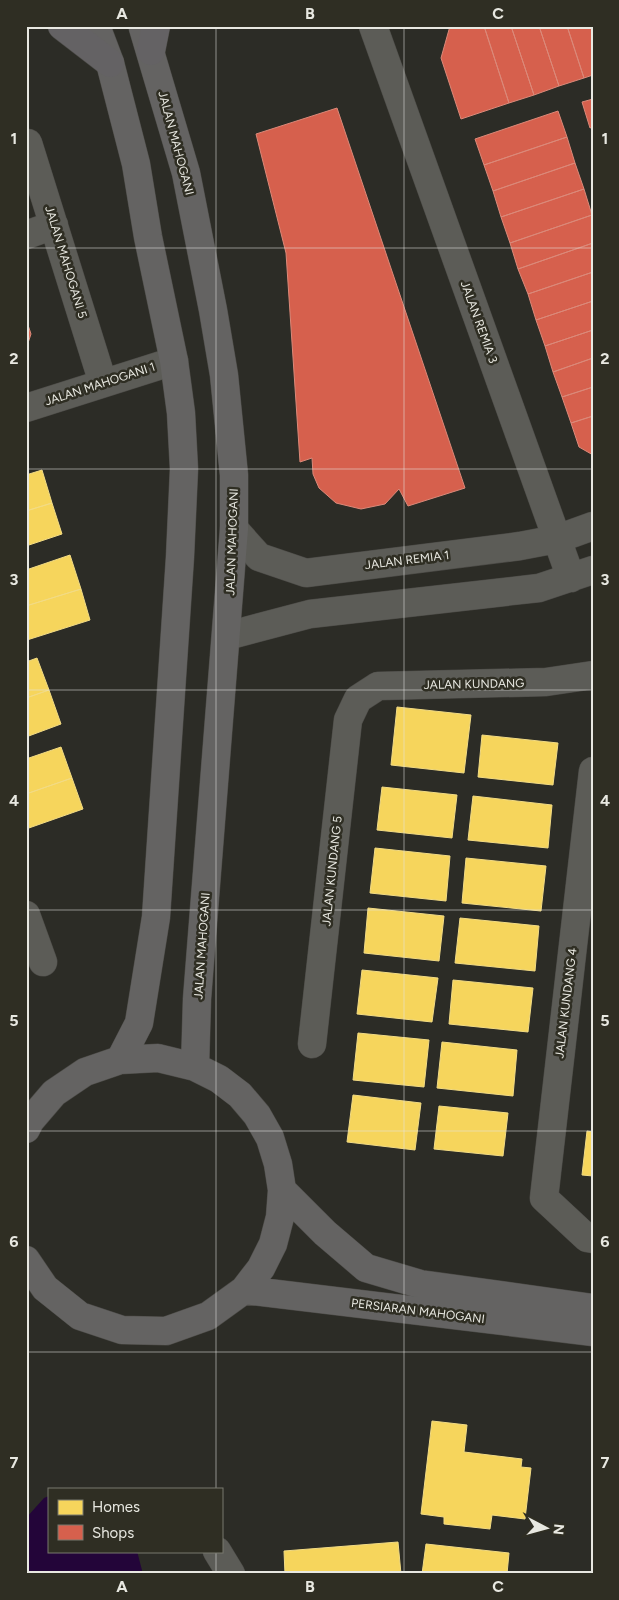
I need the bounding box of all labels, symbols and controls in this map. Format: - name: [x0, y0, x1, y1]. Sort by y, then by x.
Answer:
- text: A: [116, 4, 128, 23]
- text: B: [305, 4, 315, 23]
- text: C: [492, 4, 504, 23]
- street label: JALAN MAHOGANI: [155, 89, 197, 197]
- text: 1: [11, 129, 17, 148]
- text: 1: [602, 129, 608, 148]
- street label: JALAN MAHOGANI 5: [42, 204, 90, 320]
- street label: JALAN REMIA 3: [458, 279, 500, 365]
- text: 2: [9, 349, 19, 368]
- text: 2: [600, 349, 610, 368]
- street label: JALAN MAHOGANI 1: [43, 360, 157, 408]
- street label: JALAN MAHOGANI: [223, 488, 241, 596]
- street label: JALAN REMIA 1: [364, 548, 450, 572]
- text: 3: [10, 570, 19, 589]
- text: 3: [601, 570, 610, 589]
- street label: JALAN KUNDANG: [423, 676, 525, 692]
- text: 4: [9, 791, 19, 810]
- text: 4: [600, 791, 610, 810]
- street label: JALAN KUNDANG 5: [319, 815, 345, 927]
- street label: JALAN MAHOGANI: [191, 892, 213, 1000]
- street label: JALAN KUNDANG 4: [552, 946, 580, 1059]
- text: 5: [9, 1011, 19, 1030]
- text: 5: [600, 1011, 610, 1030]
- text: 6: [9, 1232, 19, 1251]
- text: 6: [600, 1232, 610, 1251]
- street label: PERSIARAN MAHOGANI: [350, 1296, 486, 1326]
- text: 7: [10, 1453, 19, 1472]
- text: 7: [601, 1453, 610, 1472]
- legend: [48, 1488, 222, 1552]
- text: Homes: [92, 1498, 140, 1516]
- north arrow: [522, 1502, 572, 1552]
- text: N: [549, 1523, 567, 1536]
- text: Shops: [92, 1524, 134, 1542]
- text: A: [116, 1577, 128, 1596]
- text: B: [305, 1577, 315, 1596]
- text: C: [492, 1577, 504, 1596]

